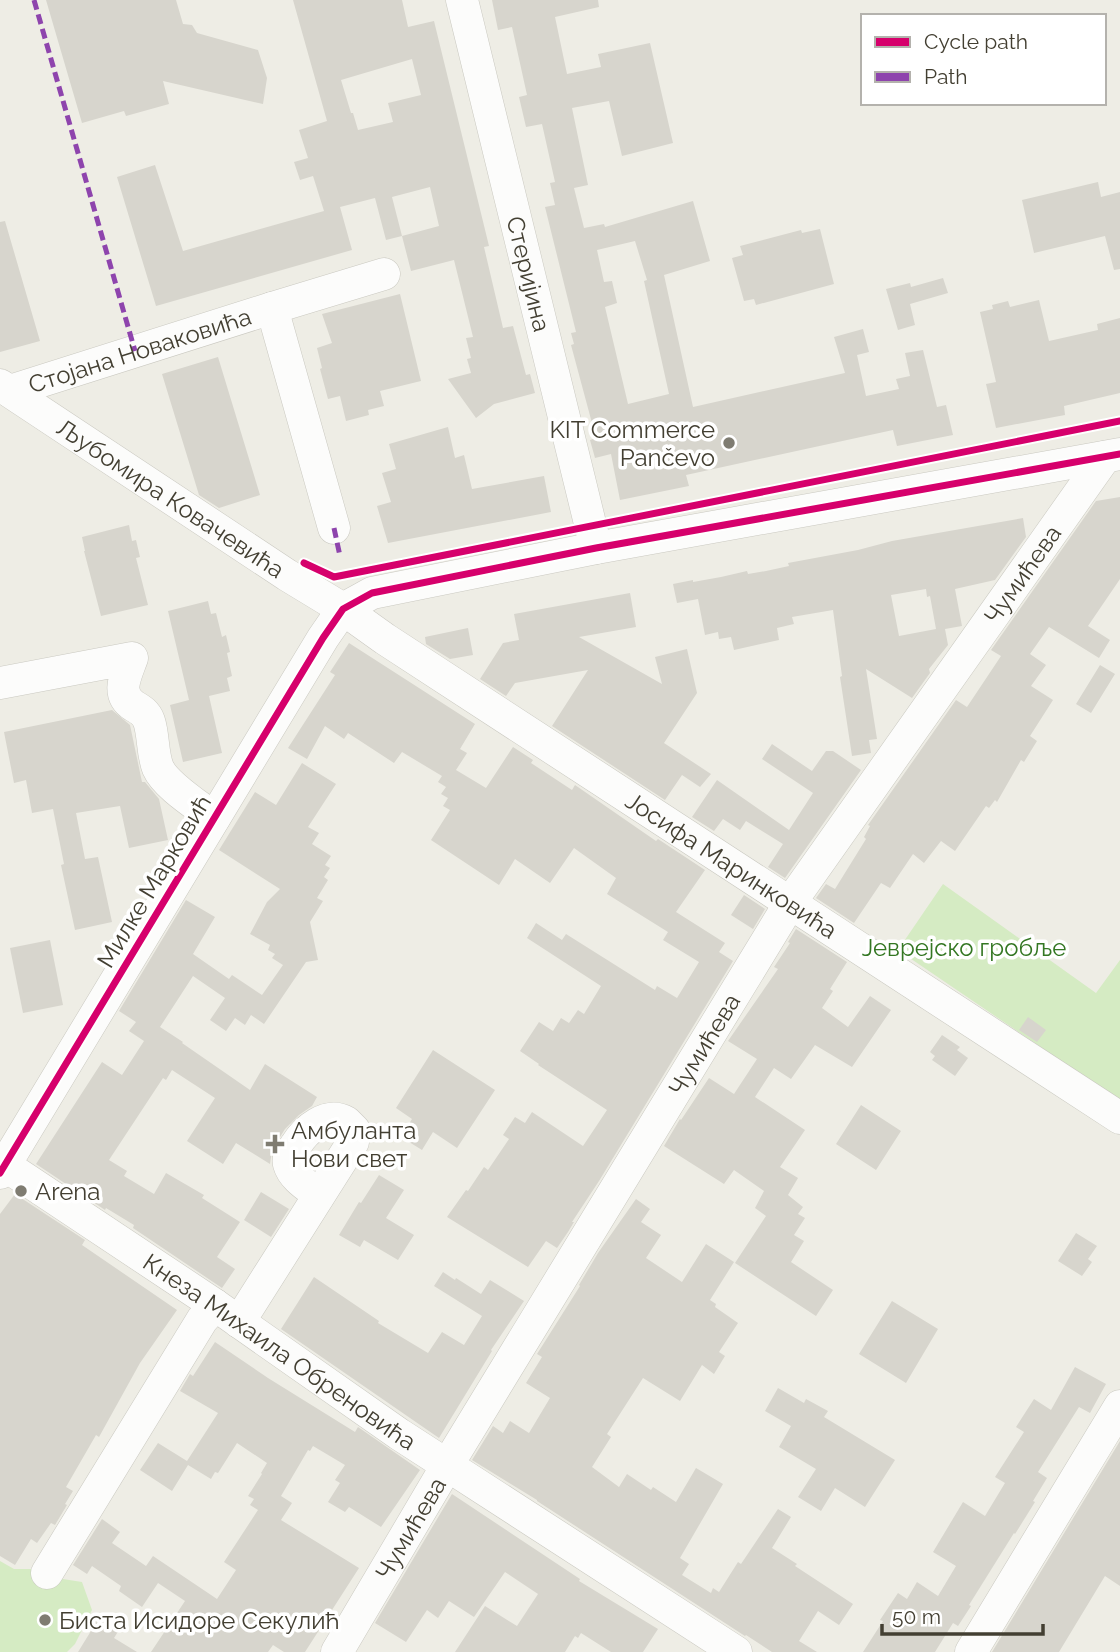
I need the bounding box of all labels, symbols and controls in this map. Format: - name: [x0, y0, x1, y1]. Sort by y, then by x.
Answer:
- legend: [861, 14, 1106, 105]
- text: Cycle path: [924, 29, 1028, 54]
- text: Path: [924, 64, 968, 89]
- street label: Стеријина: [501, 213, 557, 335]
- street label: Стојана Новаковића: [25, 301, 255, 399]
- street label: Љубомира Ковачевића: [52, 412, 290, 584]
- place label: KIT Commerce Pančevo: [549, 415, 715, 472]
- marker: KIT Commerce Pančevo: [721, 435, 737, 451]
- street label: Чумићева: [978, 519, 1067, 629]
- street label: Јосифа Маринковића: [620, 785, 843, 944]
- street label: Милке Марковић: [91, 789, 217, 973]
- park label: Јеврејско гробље: [862, 933, 1066, 962]
- street label: Чумићева: [662, 988, 746, 1100]
- place label: Амбуланта Нови свет: [291, 1116, 416, 1173]
- marker: Амбуланта Нови свет: [265, 1134, 285, 1154]
- place label: Arena: [35, 1177, 100, 1206]
- marker: Arena: [13, 1183, 29, 1199]
- street label: Кнеза Михаила Обреновића: [138, 1247, 422, 1456]
- street label: Чумићева: [369, 1472, 452, 1584]
- scale bar: [882, 1592, 1043, 1636]
- text: 50 m: [892, 1604, 941, 1629]
- place label: Биста Исидоре Секулић: [59, 1606, 340, 1635]
- marker: Биста Исидоре Секулић: [37, 1612, 53, 1628]

